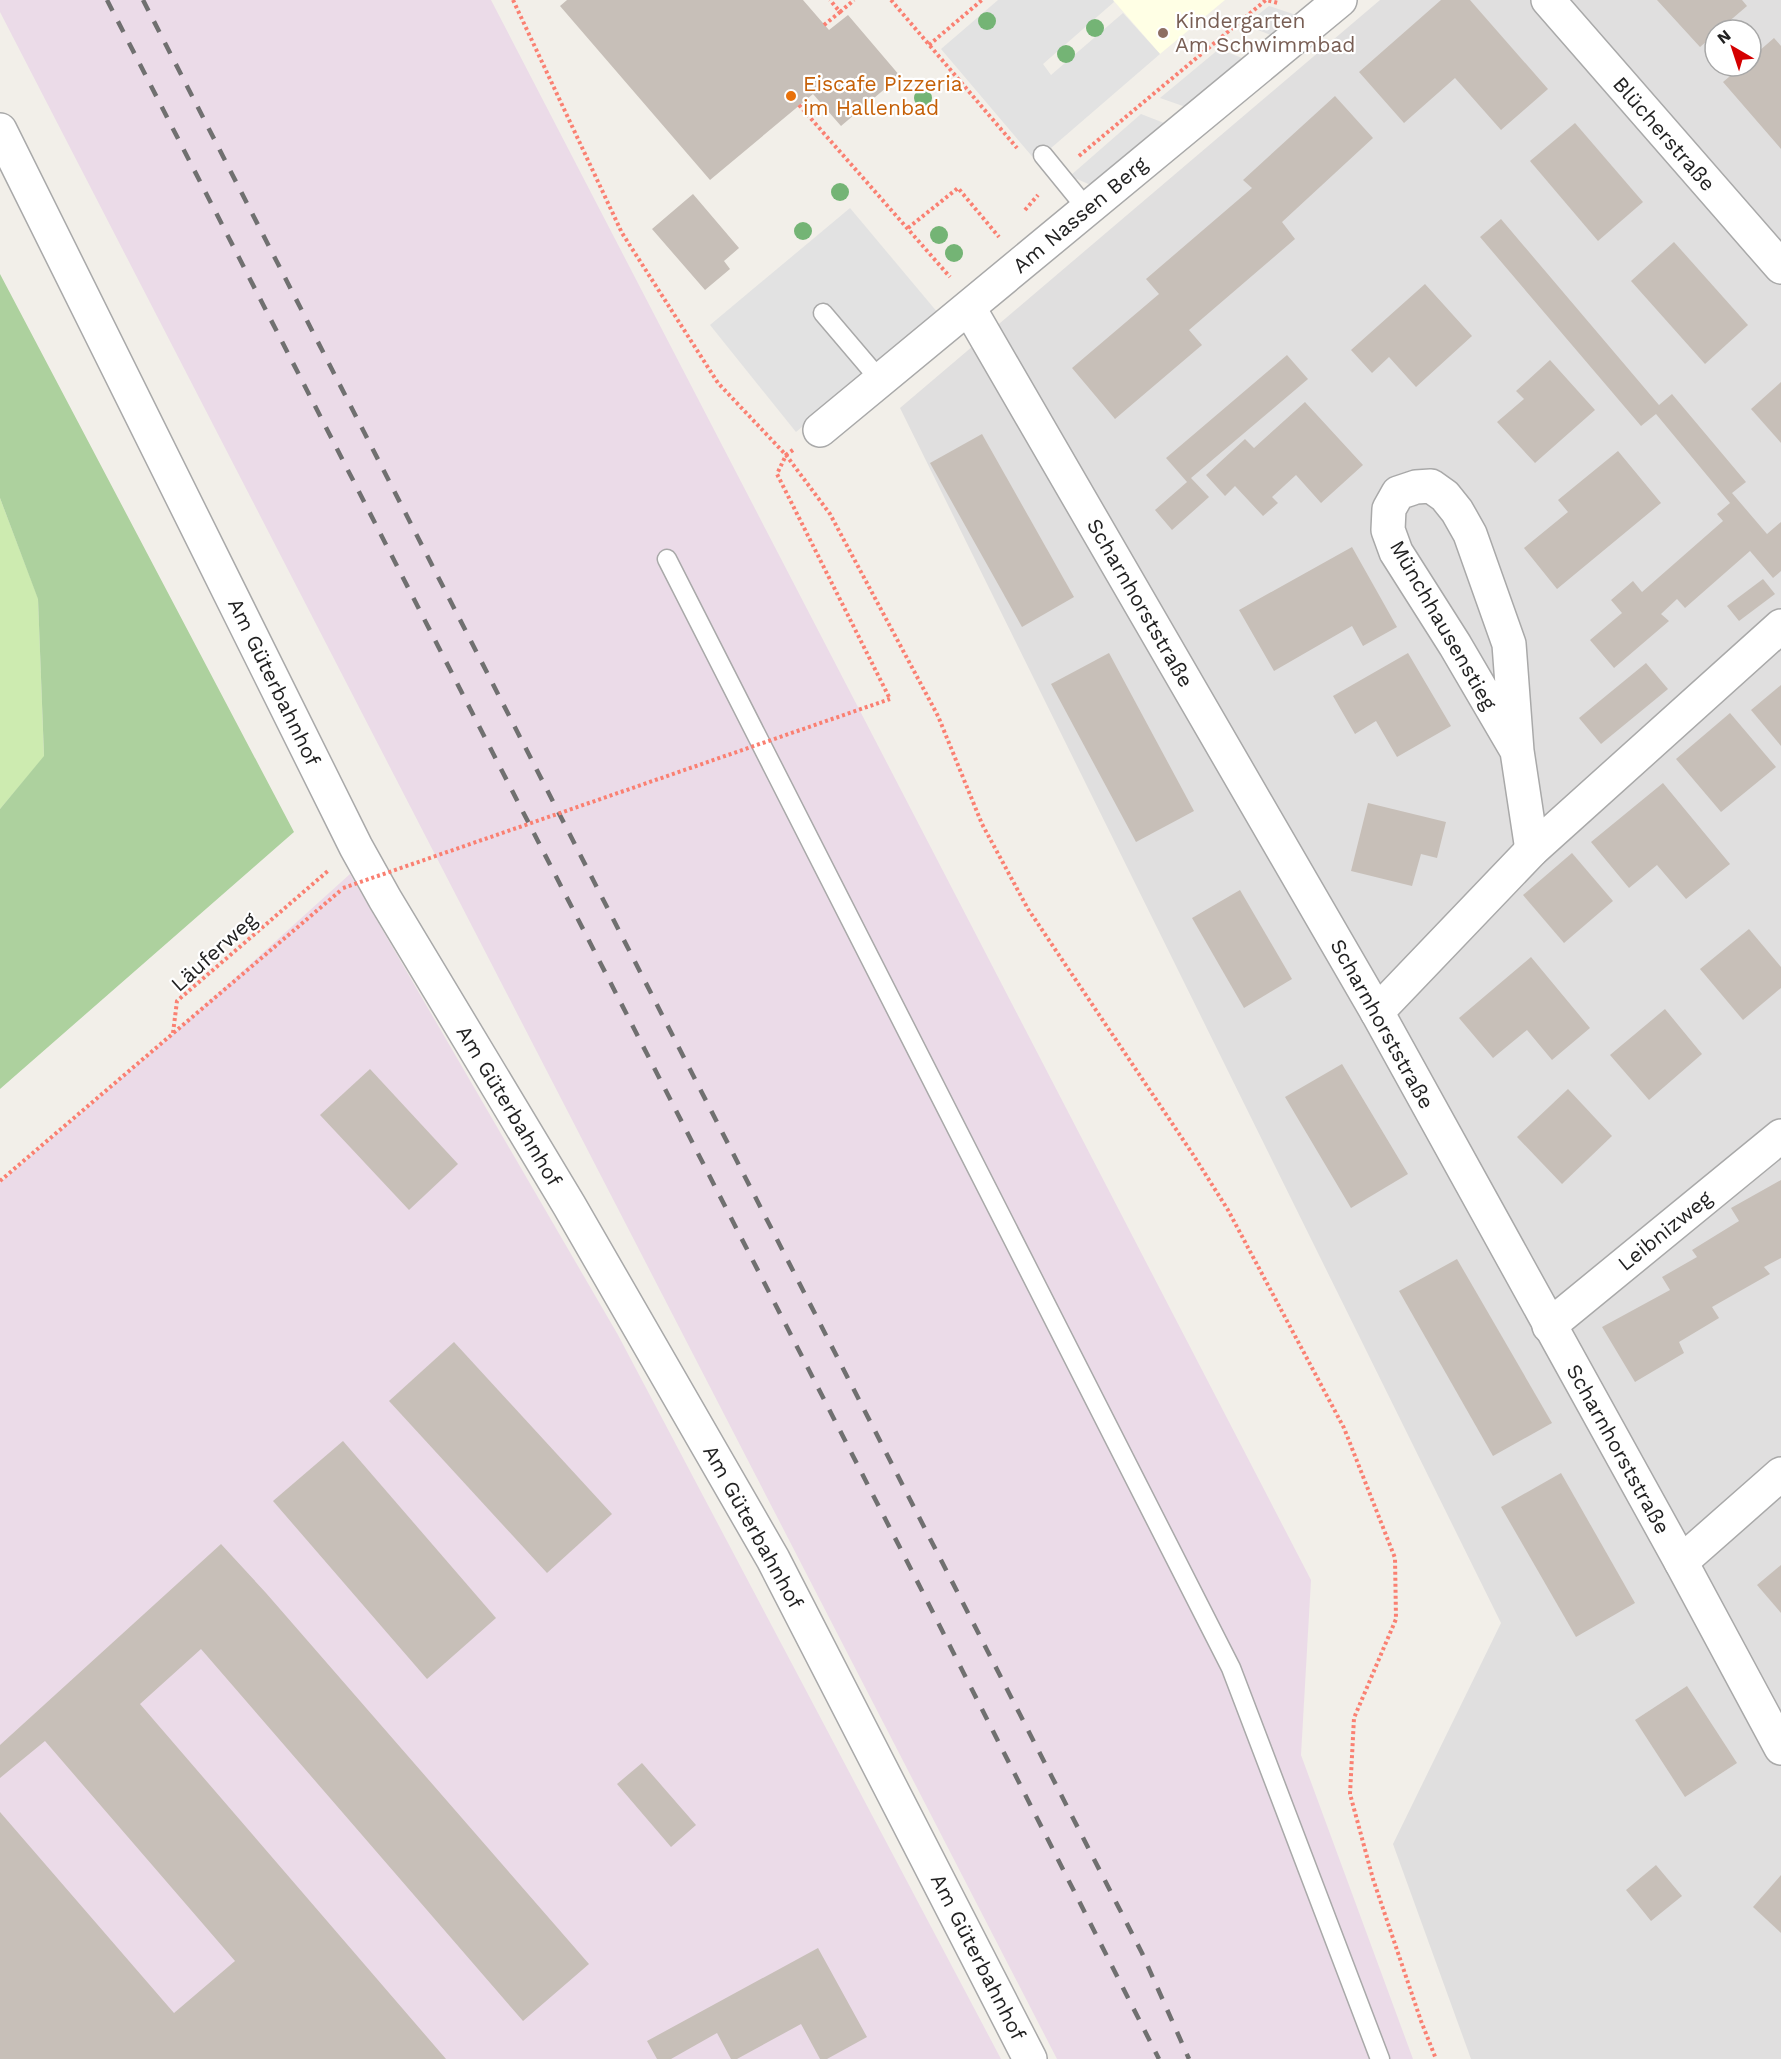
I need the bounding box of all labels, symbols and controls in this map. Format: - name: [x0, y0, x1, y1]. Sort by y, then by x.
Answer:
- place label: Kindergarten Am Schwimmbad: [1175, 8, 1355, 57]
- north arrow: [1703, 18, 1763, 78]
- marker: Kindergarten Am Schwimmbad: [1156, 26, 1170, 40]
- text: N: [1713, 26, 1734, 48]
- place label: Eiscafe Pizzeria im Hallenbad: [803, 71, 963, 120]
- street label: Blücherstraße: [1608, 71, 1721, 196]
- marker: Eiscafe Pizzeria im Hallenbad: [784, 89, 798, 103]
- street label: Am Nassen Berg: [1007, 151, 1153, 278]
- street label: Scharnhorststraße: [1082, 514, 1199, 691]
- street label: Münchhausenstieg: [1385, 536, 1502, 715]
- street label: Am Güterbahnhof: [223, 594, 326, 770]
- street label: Läuferweg: [166, 906, 262, 997]
- street label: Scharnhorststraße: [1325, 934, 1440, 1113]
- street label: Am Güterbahnhof: [451, 1021, 567, 1191]
- street label: Leibnizweg: [1613, 1185, 1717, 1276]
- street label: Scharnhorststraße: [1561, 1359, 1676, 1538]
- street label: Am Güterbahnhof: [698, 1440, 809, 1613]
- street label: Am Güterbahnhof: [926, 1869, 1031, 2044]

